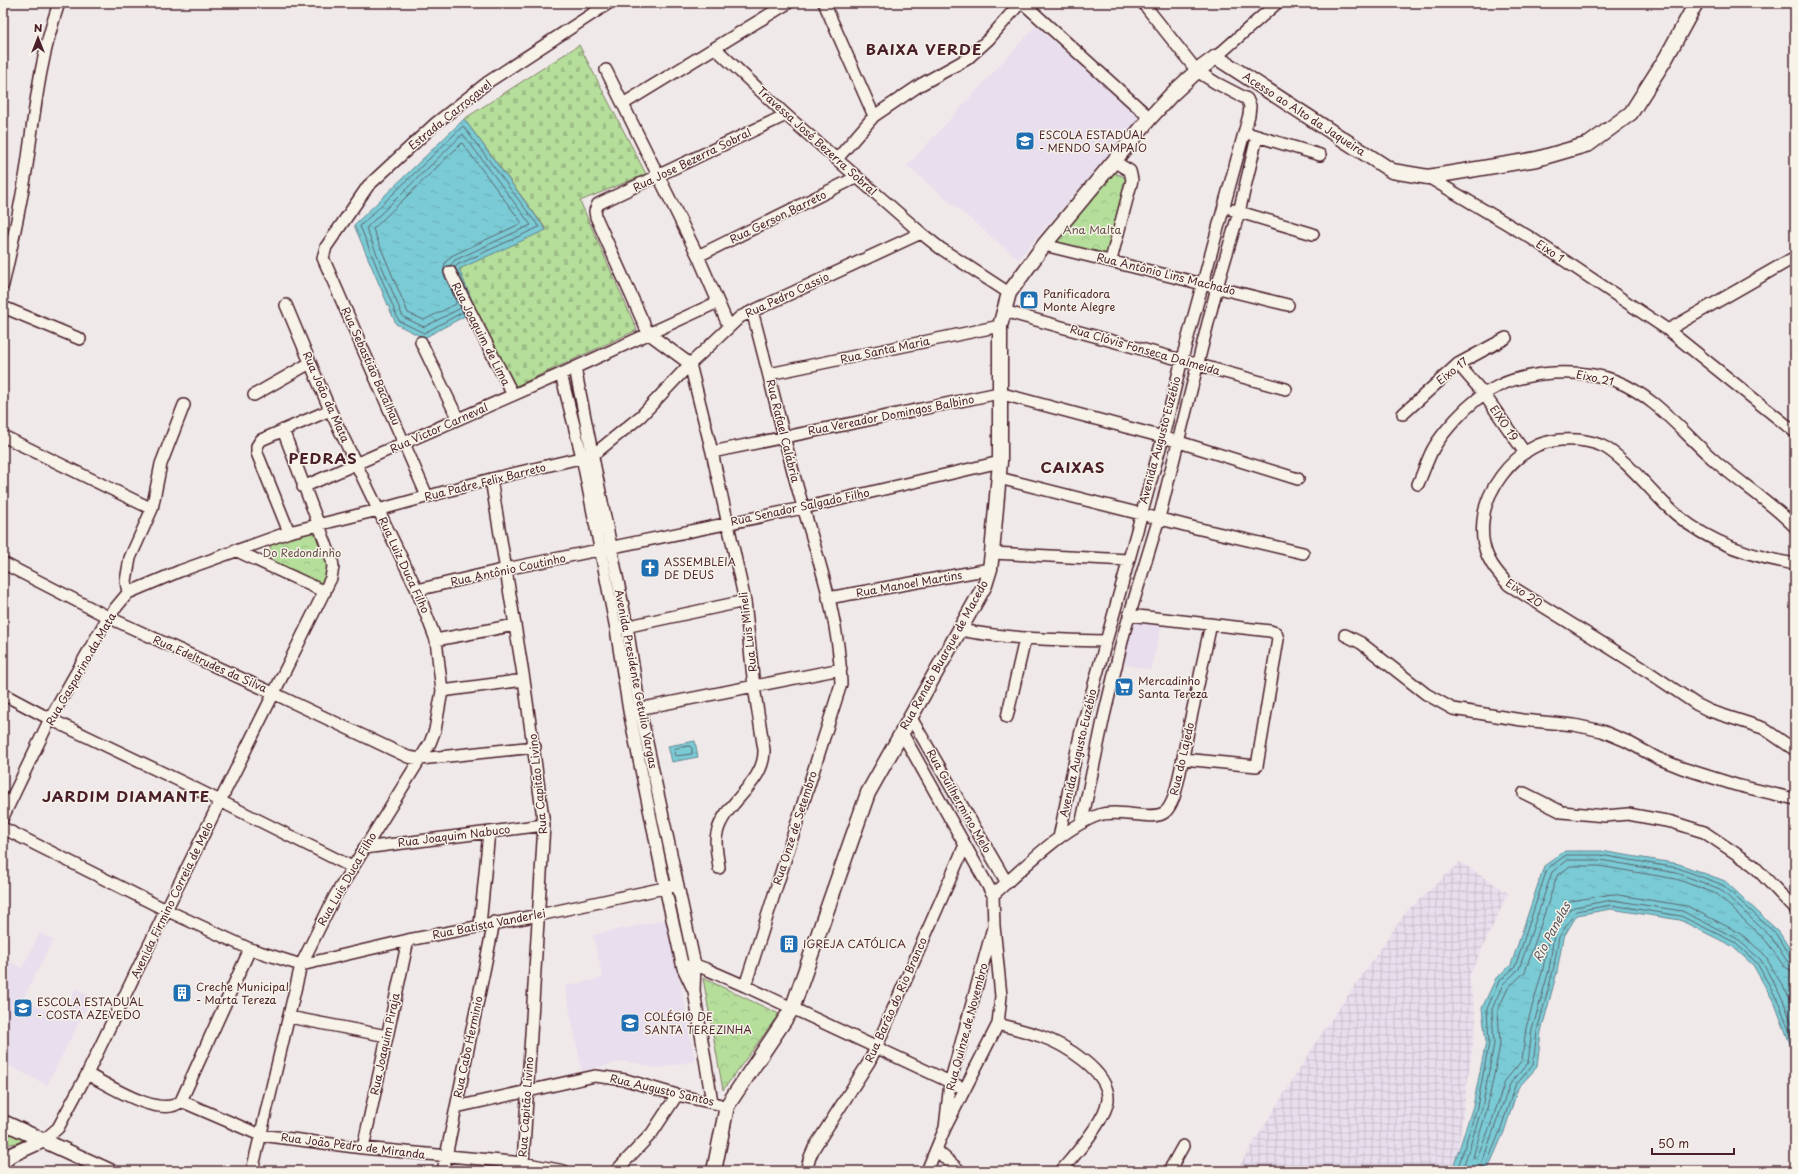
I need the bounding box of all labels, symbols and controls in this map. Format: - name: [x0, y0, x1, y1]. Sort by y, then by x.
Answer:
- north arrow: [18, 18, 58, 58]
- text: N: [34, 19, 43, 36]
- district label: BAIXA VERDE: [866, 37, 982, 60]
- street label: Acesso ao Alto da Jaqueira: [1240, 67, 1369, 160]
- street label: Estrada Carroçavel: [404, 76, 495, 154]
- street label: Travessa José Bezerra Sobral: [754, 82, 881, 199]
- street label: Rua Jose Bezerra Sobral: [630, 123, 754, 196]
- place label: ESCOLA ESTADUAL - MENDO SAMPAIO: [1039, 126, 1147, 156]
- school or university icon: ESCOLA ESTADUAL - MENDO SAMPAIO: [1014, 130, 1036, 152]
- street label: Rua Gerson Barreto: [726, 186, 829, 247]
- park label: Ana Malta: [1063, 221, 1121, 238]
- street label: Eixo 1: [1533, 235, 1568, 266]
- street label: Rua Antônio Lins Machado: [1095, 248, 1237, 299]
- street label: Rua Pedro Cassio: [742, 268, 832, 321]
- street label: Rua Joaquim de Lima: [448, 279, 515, 389]
- place label: Panificadora Monte Alegre: [1043, 285, 1115, 315]
- shop icon: Panificadora Monte Alegre: [1018, 289, 1040, 311]
- street label: Rua Sebastião Bacalhau: [338, 304, 405, 428]
- street label: Rua Clóvis Fonseca Dalmeida: [1068, 320, 1222, 379]
- street label: Rua Santa Maria: [839, 332, 931, 367]
- street label: Rua João da Mata: [299, 349, 354, 445]
- street label: Eixo 17: [1432, 353, 1471, 388]
- street label: Eixo 21: [1575, 365, 1616, 390]
- street label: Avenida Augusto Euzébio: [1134, 374, 1185, 505]
- street label: Rua Rafael Calábria: [762, 377, 805, 484]
- street label: Rua Vereador Domingos Balbino: [806, 390, 976, 439]
- street label: Rua Victor Carneval: [387, 398, 491, 457]
- street label: EIXO 19: [1486, 401, 1523, 444]
- district label: PEDRAS: [288, 446, 358, 469]
- district label: CAIXAS: [1041, 455, 1105, 478]
- street label: Rua Padre Felix Barreto: [422, 458, 547, 505]
- street label: Rua Senador Salgado Filho: [729, 483, 871, 530]
- street label: Rua Luiz Duca Filho: [375, 514, 434, 616]
- park label: Do Redondinho: [263, 544, 341, 561]
- street label: Rua Antônio Coutinho: [449, 549, 567, 590]
- place label: ASSEMBLEIA DE DEUS: [664, 553, 736, 583]
- church icon: ASSEMBLEIA DE DEUS: [639, 557, 661, 579]
- street label: Rua Manoel Martins: [854, 566, 963, 601]
- street label: Eixo 20: [1502, 574, 1546, 611]
- street label: Rua Renato Buarque de Macedo: [895, 577, 992, 733]
- street label: Avenida Presidente Getulio Vargas: [611, 588, 662, 770]
- street label: Rua Luis Mineli: [734, 591, 761, 673]
- street label: Rua Gasparino da Mata: [41, 609, 120, 729]
- street label: Rua Edeltrudes da Silva: [150, 631, 270, 696]
- place label: Mercadinho Santa Tereza: [1138, 672, 1208, 702]
- supermarket icon: Mercadinho Santa Tereza: [1113, 676, 1135, 698]
- street label: Avenida Augusto Euzébio: [1054, 687, 1101, 819]
- street label: Rua do Lajedo: [1165, 721, 1198, 797]
- street label: Rua Capitão Livino: [524, 733, 551, 835]
- street label: Rua Guilhermino Melo: [923, 746, 996, 856]
- street label: Rua Onze de Setembro: [768, 769, 821, 887]
- district label: JARDIM DIAMANTE: [42, 784, 210, 807]
- street label: Avenida Firmino Correia de Melo: [126, 818, 217, 981]
- street label: Rua Joaquim Nabuco: [397, 820, 511, 851]
- street label: Rua Luis Duca Filho: [313, 829, 380, 929]
- water label: Rio Panelas: [1528, 897, 1575, 965]
- street label: Rua Batista Vanderlei: [431, 904, 547, 943]
- building icon: IGREJA CATÓLICA: [778, 933, 800, 955]
- street label: Rua Barão do Rio Branco: [860, 934, 931, 1065]
- place label: IGREJA CATÓLICA: [803, 935, 906, 952]
- street label: Rua Quinze de Novembro: [941, 961, 992, 1093]
- place label: Creche Municipal - Marta Tereza: [196, 978, 289, 1008]
- building icon: Creche Municipal - Marta Tereza: [171, 982, 193, 1004]
- street label: Rua Joaquim Piraja: [365, 991, 404, 1097]
- place label: ESCOLA ESTADUAL - COSTA AZEVEDO: [37, 993, 144, 1023]
- street label: Rua Cabo Herminio: [448, 994, 487, 1099]
- school or university icon: ESCOLA ESTADUAL - COSTA AZEVEDO: [12, 997, 34, 1019]
- place label: COLÉGIO DE SANTA TEREZINHA: [644, 1008, 752, 1038]
- school or university icon: COLÉGIO DE SANTA TEREZINHA: [619, 1012, 641, 1034]
- street label: Rua Capitão Livino: [514, 1056, 538, 1158]
- street label: Rua Augusto Santos: [608, 1069, 716, 1110]
- street label: Rua João Pedro de Miranda: [280, 1128, 426, 1163]
- scale bar: [1652, 1130, 1734, 1156]
- text: 50 m: [1658, 1134, 1689, 1152]

